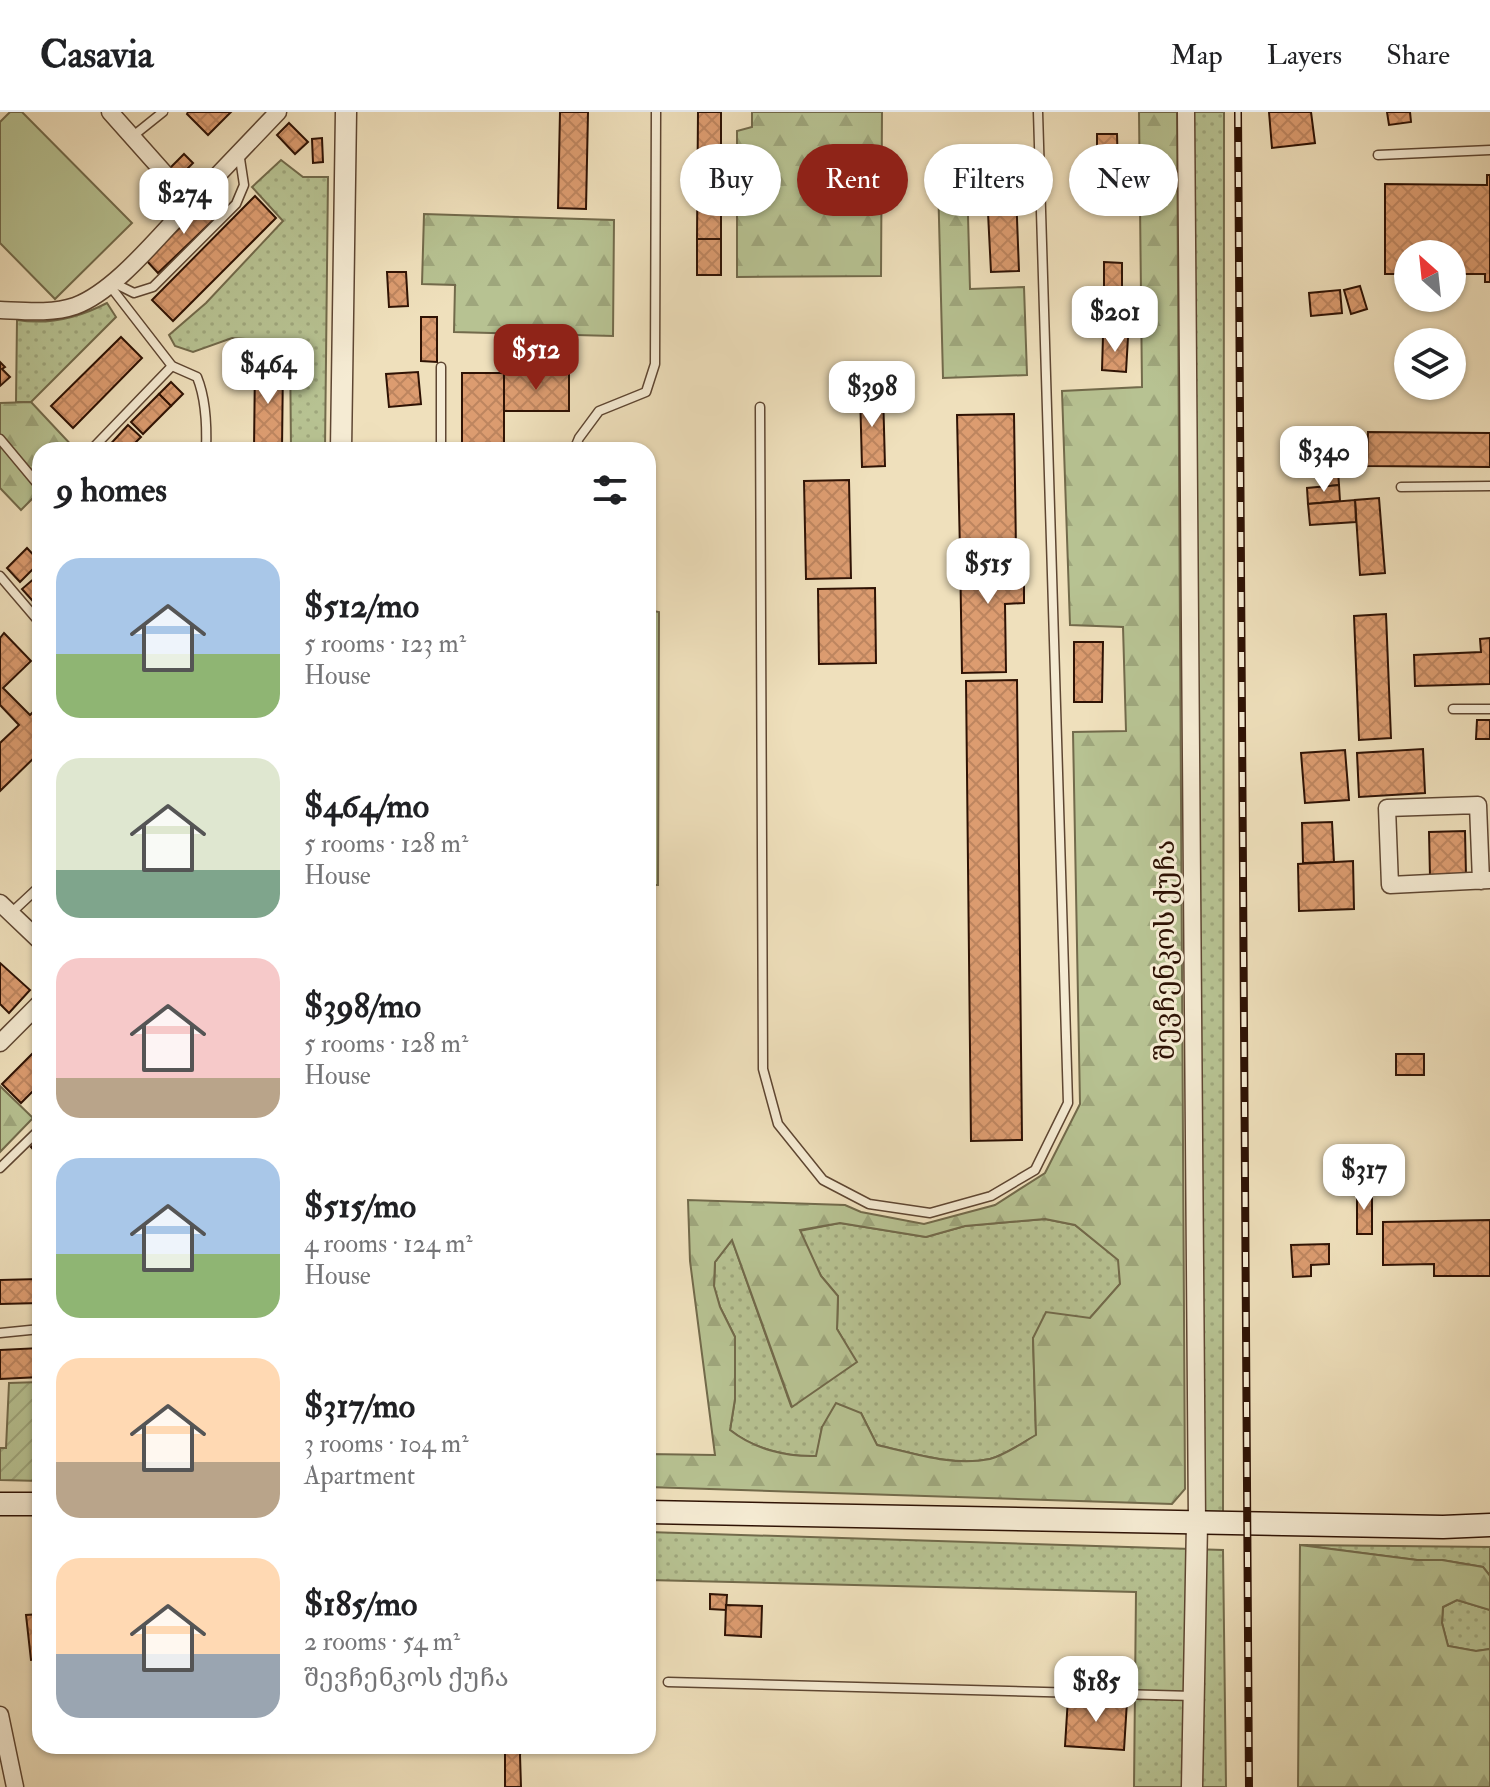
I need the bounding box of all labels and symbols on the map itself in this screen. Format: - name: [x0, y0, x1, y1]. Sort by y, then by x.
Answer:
- pin: $274: [137, 168, 231, 236]
- north arrow: [1394, 240, 1466, 312]
- pin: $201: [1068, 286, 1162, 354]
- pin: $512: [489, 324, 583, 392]
- pin: $464: [221, 338, 315, 406]
- pin: $398: [825, 361, 919, 429]
- pin: $340: [1277, 426, 1371, 494]
- pin: $515: [941, 538, 1035, 606]
- street label: შევჩენკოს ქუჩა: [1148, 840, 1183, 1060]
- pin: $317: [1317, 1144, 1411, 1212]
- pin: $185: [1049, 1656, 1143, 1724]

